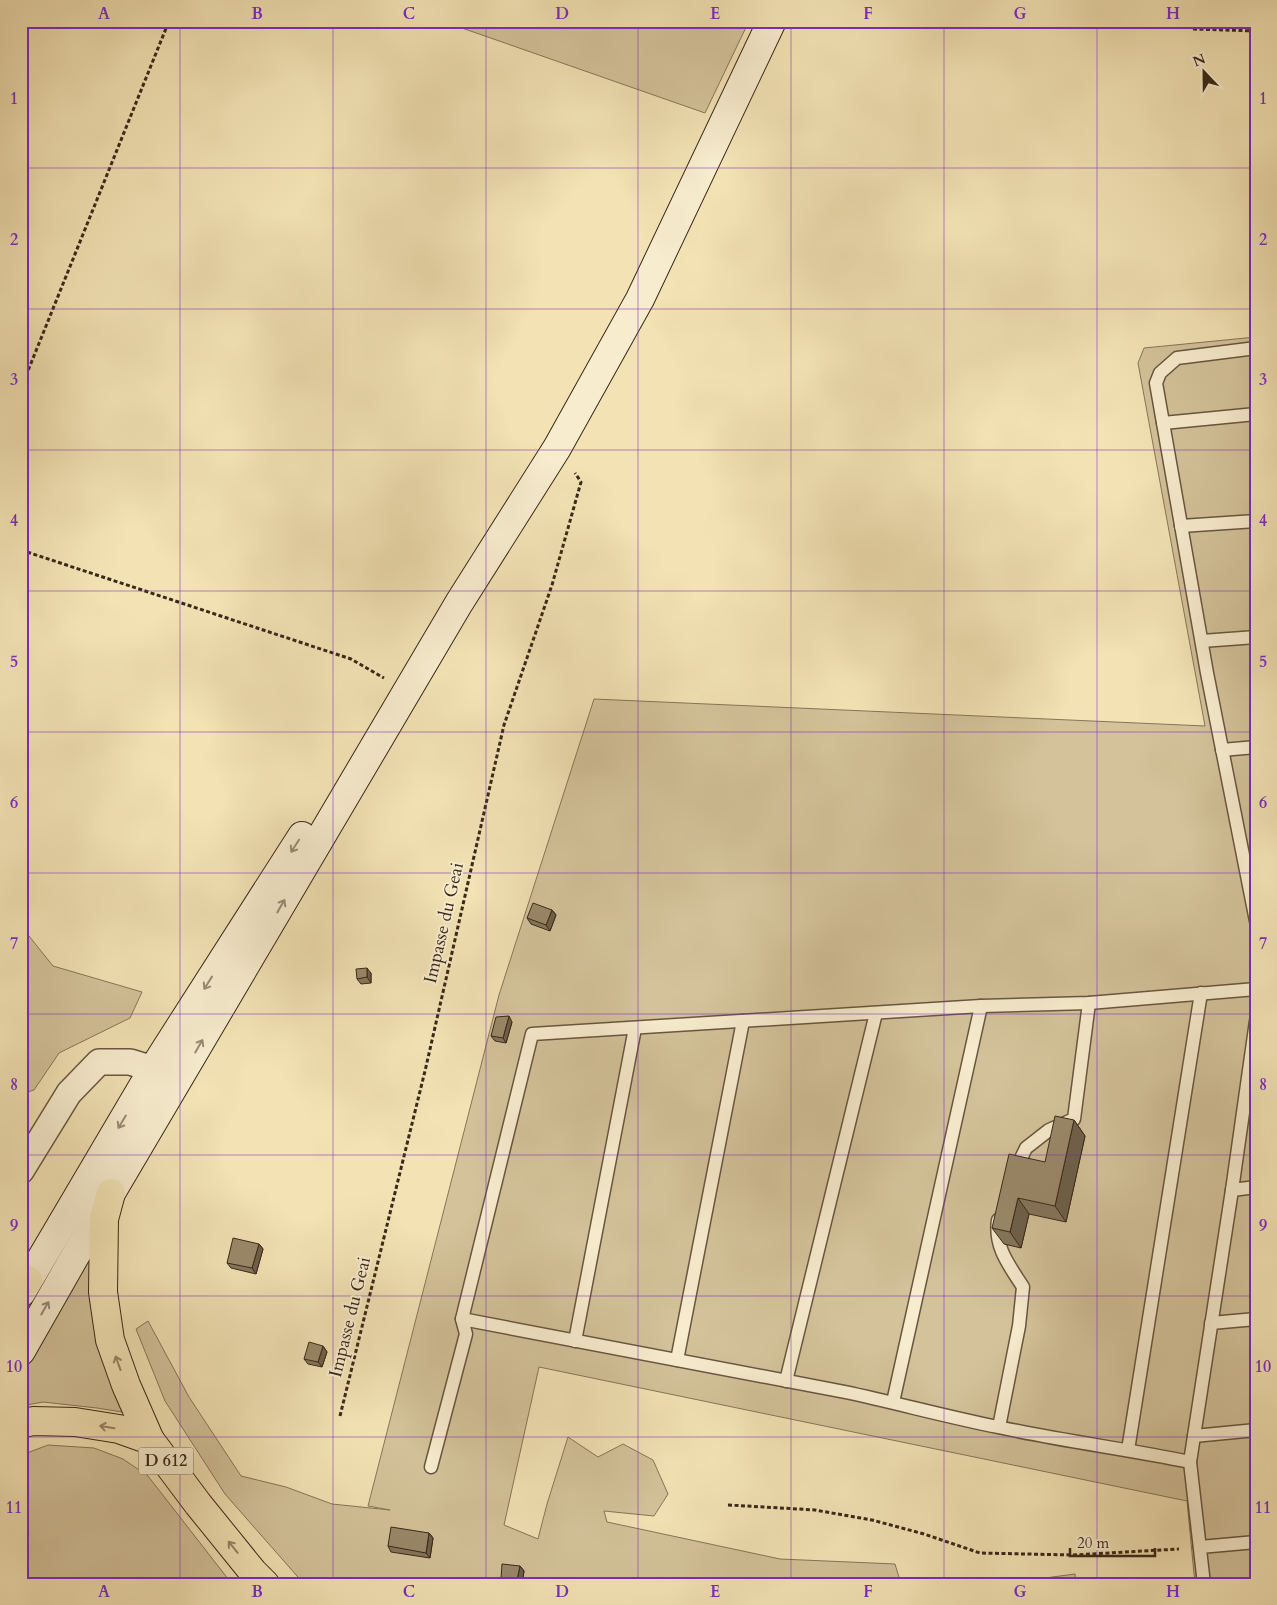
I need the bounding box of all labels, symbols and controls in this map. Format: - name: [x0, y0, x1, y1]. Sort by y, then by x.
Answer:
- text: A: [98, 3, 110, 25]
- text: B: [251, 3, 263, 25]
- text: C: [403, 3, 415, 25]
- text: D: [555, 3, 569, 25]
- text: E: [710, 3, 720, 25]
- text: F: [863, 3, 873, 25]
- text: G: [1013, 3, 1027, 25]
- text: H: [1166, 3, 1180, 25]
- north arrow: [1180, 48, 1230, 98]
- text: N: [1190, 49, 1209, 71]
- text: 1: [10, 88, 18, 110]
- text: 1: [1259, 88, 1267, 110]
- text: 2: [10, 229, 18, 251]
- text: 2: [1259, 229, 1267, 251]
- text: 3: [10, 369, 18, 391]
- text: 3: [1259, 369, 1267, 391]
- text: 4: [10, 510, 18, 532]
- text: 4: [1259, 510, 1267, 532]
- text: 5: [10, 651, 18, 673]
- text: 5: [1259, 651, 1267, 673]
- text: 6: [10, 792, 18, 814]
- text: 6: [1259, 792, 1267, 814]
- one-way arrow: [290, 839, 300, 853]
- street label: Impasse du Geai: [418, 860, 470, 986]
- one-way arrow: [277, 899, 287, 913]
- text: 7: [10, 933, 18, 955]
- text: 7: [1259, 933, 1267, 955]
- one-way arrow: [202, 976, 212, 990]
- one-way arrow: [194, 1039, 204, 1054]
- text: 8: [10, 1074, 18, 1096]
- text: 8: [1259, 1074, 1267, 1096]
- one-way arrow: [117, 1114, 127, 1128]
- text: 9: [10, 1215, 18, 1237]
- text: 9: [1259, 1215, 1267, 1237]
- street label: Impasse du Geai: [323, 1254, 377, 1380]
- one-way arrow: [40, 1302, 50, 1316]
- text: 10: [6, 1356, 22, 1378]
- one-way arrow: [113, 1356, 122, 1372]
- text: 10: [1255, 1356, 1271, 1378]
- one-way arrow: [100, 1421, 116, 1431]
- road number: D 612: [138, 1448, 194, 1474]
- text: 11: [6, 1497, 22, 1519]
- text: 11: [1255, 1497, 1271, 1519]
- scale bar: [1070, 1525, 1154, 1557]
- text: 20 m: [1077, 1533, 1109, 1553]
- one-way arrow: [227, 1541, 238, 1554]
- text: A: [98, 1581, 110, 1603]
- text: B: [251, 1581, 263, 1603]
- text: C: [403, 1581, 415, 1603]
- text: D: [555, 1581, 569, 1603]
- text: E: [710, 1581, 720, 1603]
- text: F: [863, 1581, 873, 1603]
- text: G: [1013, 1581, 1027, 1603]
- text: H: [1166, 1581, 1180, 1603]

